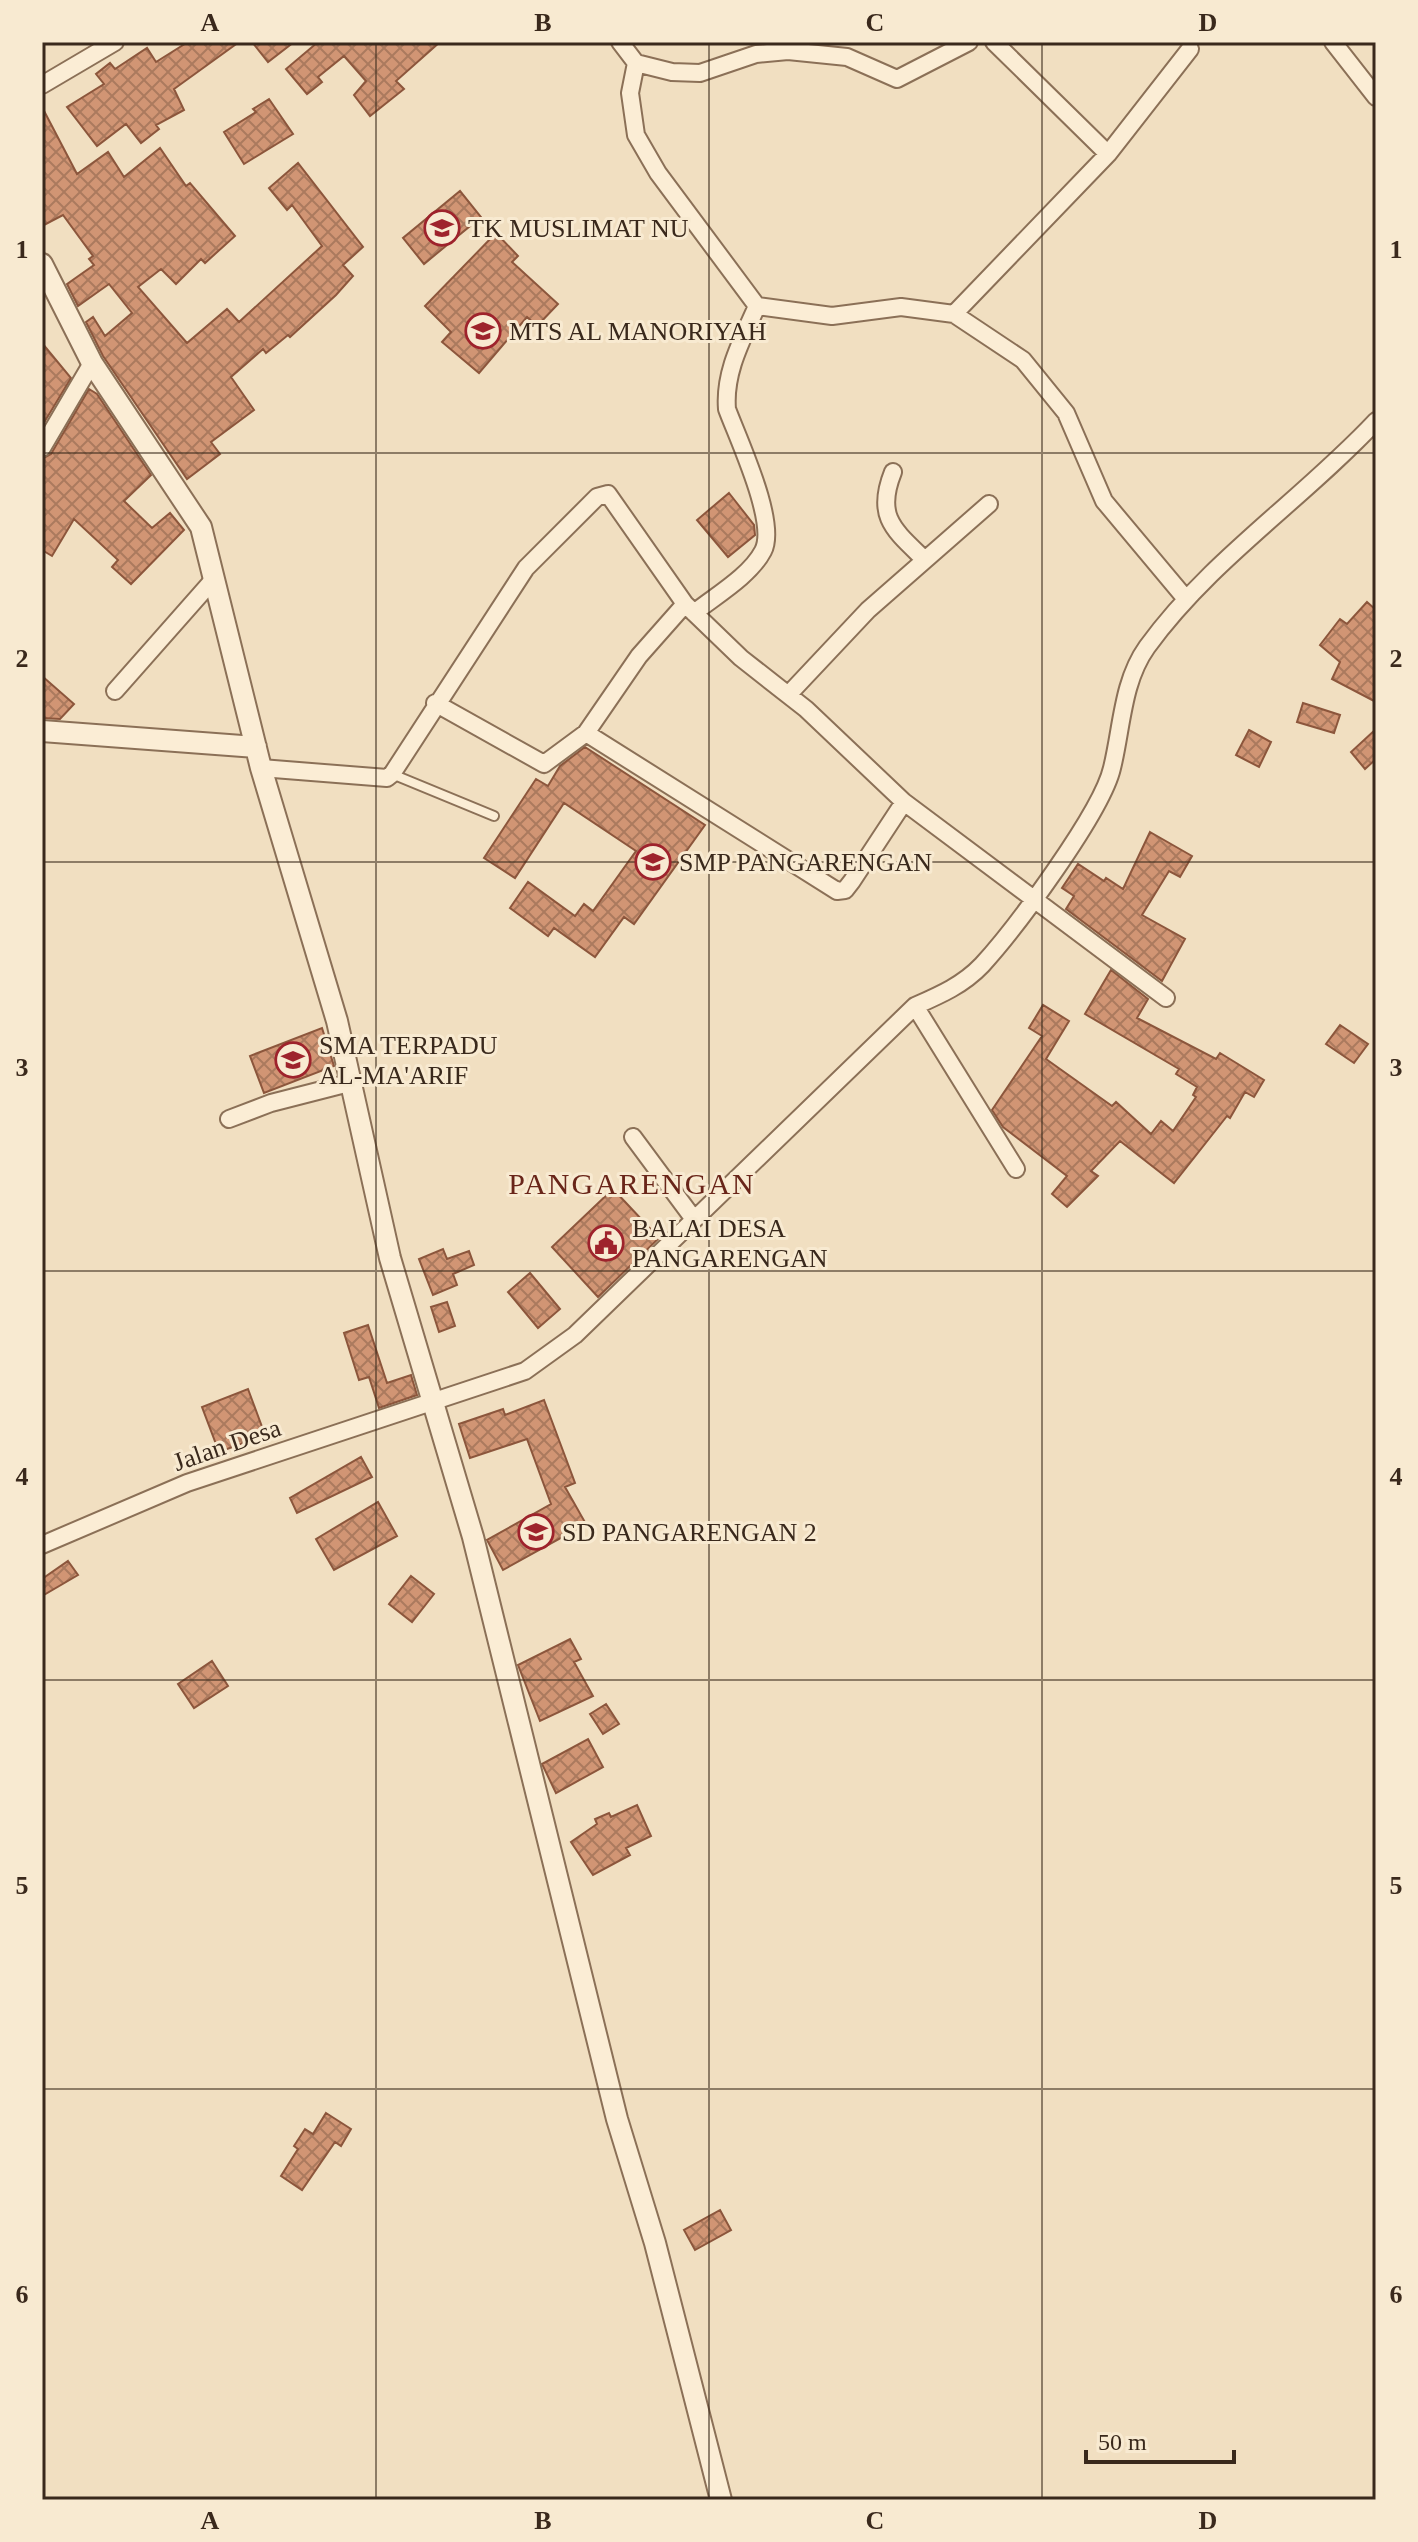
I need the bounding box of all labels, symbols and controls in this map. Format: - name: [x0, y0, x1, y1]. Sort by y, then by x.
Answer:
- text: A: [201, 8, 220, 37]
- text: B: [534, 8, 552, 37]
- text: C: [866, 8, 884, 37]
- text: D: [1199, 8, 1217, 37]
- school or university icon: TK MUSLIMAT NU: [423, 209, 461, 247]
- place label: TK MUSLIMAT NU: [468, 214, 689, 243]
- text: 1: [16, 235, 29, 264]
- text: 1: [1390, 235, 1403, 264]
- school or university icon: MTS AL MANORIYAH: [464, 312, 502, 350]
- place label: MTS AL MANORIYAH: [509, 317, 767, 346]
- text: 2: [16, 644, 29, 673]
- text: 2: [1390, 644, 1403, 673]
- school or university icon: SMP PANGARENGAN: [634, 843, 672, 881]
- place label: SMP PANGARENGAN: [679, 848, 932, 877]
- place label: SMA TERPADU AL-MA'ARIF: [319, 1031, 498, 1090]
- school or university icon: SMA TERPADU AL-MA'ARIF: [274, 1041, 312, 1079]
- text: 3: [16, 1053, 29, 1082]
- text: 3: [1390, 1053, 1403, 1082]
- district label: PANGARENGAN: [508, 1167, 756, 1200]
- place label: BALAI DESA PANGARENGAN: [632, 1214, 828, 1273]
- public building icon: BALAI DESA PANGARENGAN: [587, 1224, 625, 1262]
- street label: Jalan Desa: [169, 1413, 285, 1477]
- text: 4: [16, 1462, 29, 1491]
- text: 4: [1390, 1462, 1403, 1491]
- school or university icon: SD PANGARENGAN 2: [517, 1513, 555, 1551]
- place label: SD PANGARENGAN 2: [562, 1518, 817, 1547]
- text: 5: [16, 1871, 29, 1900]
- text: 5: [1390, 1871, 1403, 1900]
- text: 6: [16, 2280, 29, 2309]
- text: 6: [1390, 2280, 1403, 2309]
- scale bar: [1086, 2414, 1234, 2464]
- text: 50 m: [1098, 2429, 1147, 2455]
- text: A: [201, 2506, 220, 2535]
- text: B: [534, 2506, 552, 2535]
- text: C: [866, 2506, 884, 2535]
- text: D: [1199, 2506, 1217, 2535]

